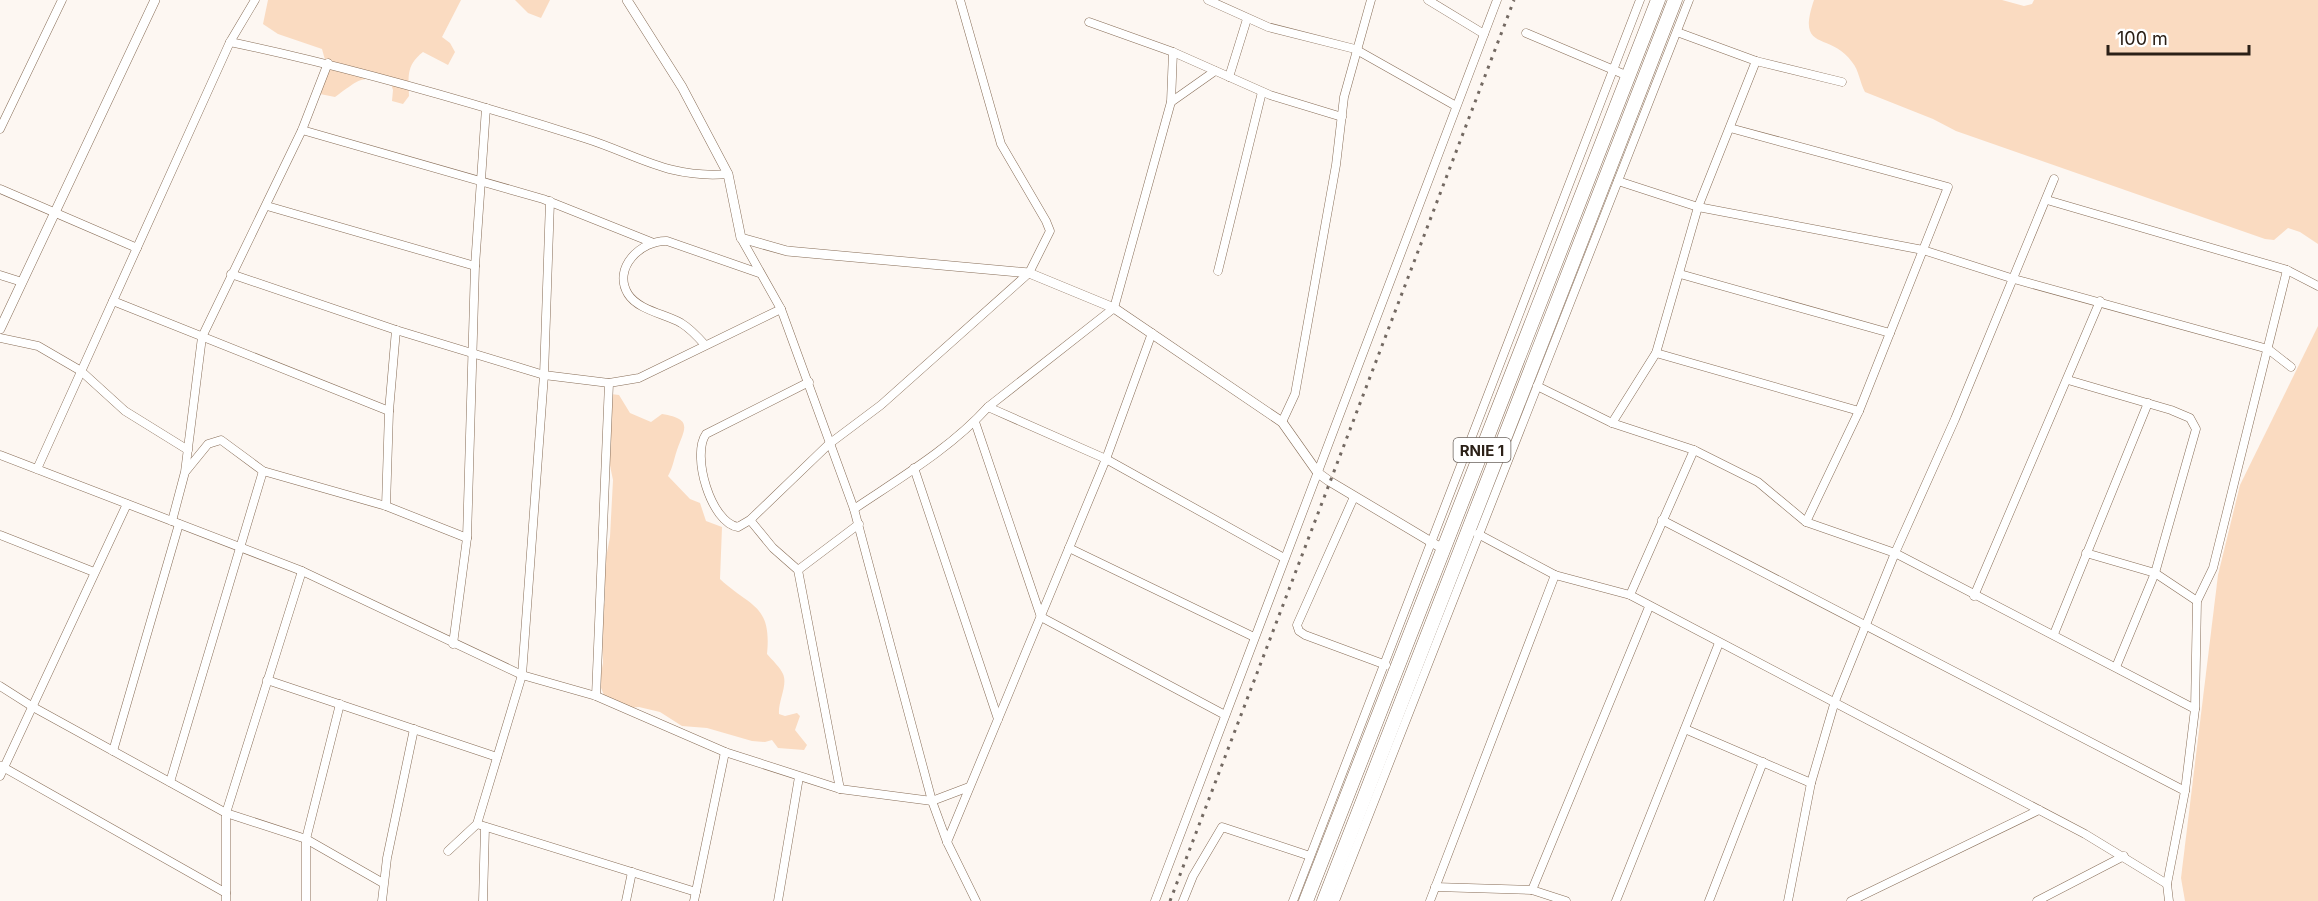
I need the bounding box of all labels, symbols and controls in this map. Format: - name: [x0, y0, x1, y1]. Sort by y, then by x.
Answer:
- scale bar: [2108, 18, 2249, 56]
- text: 100 m: [2117, 28, 2168, 49]
- road number: RNIE 1: [1454, 438, 1510, 462]

